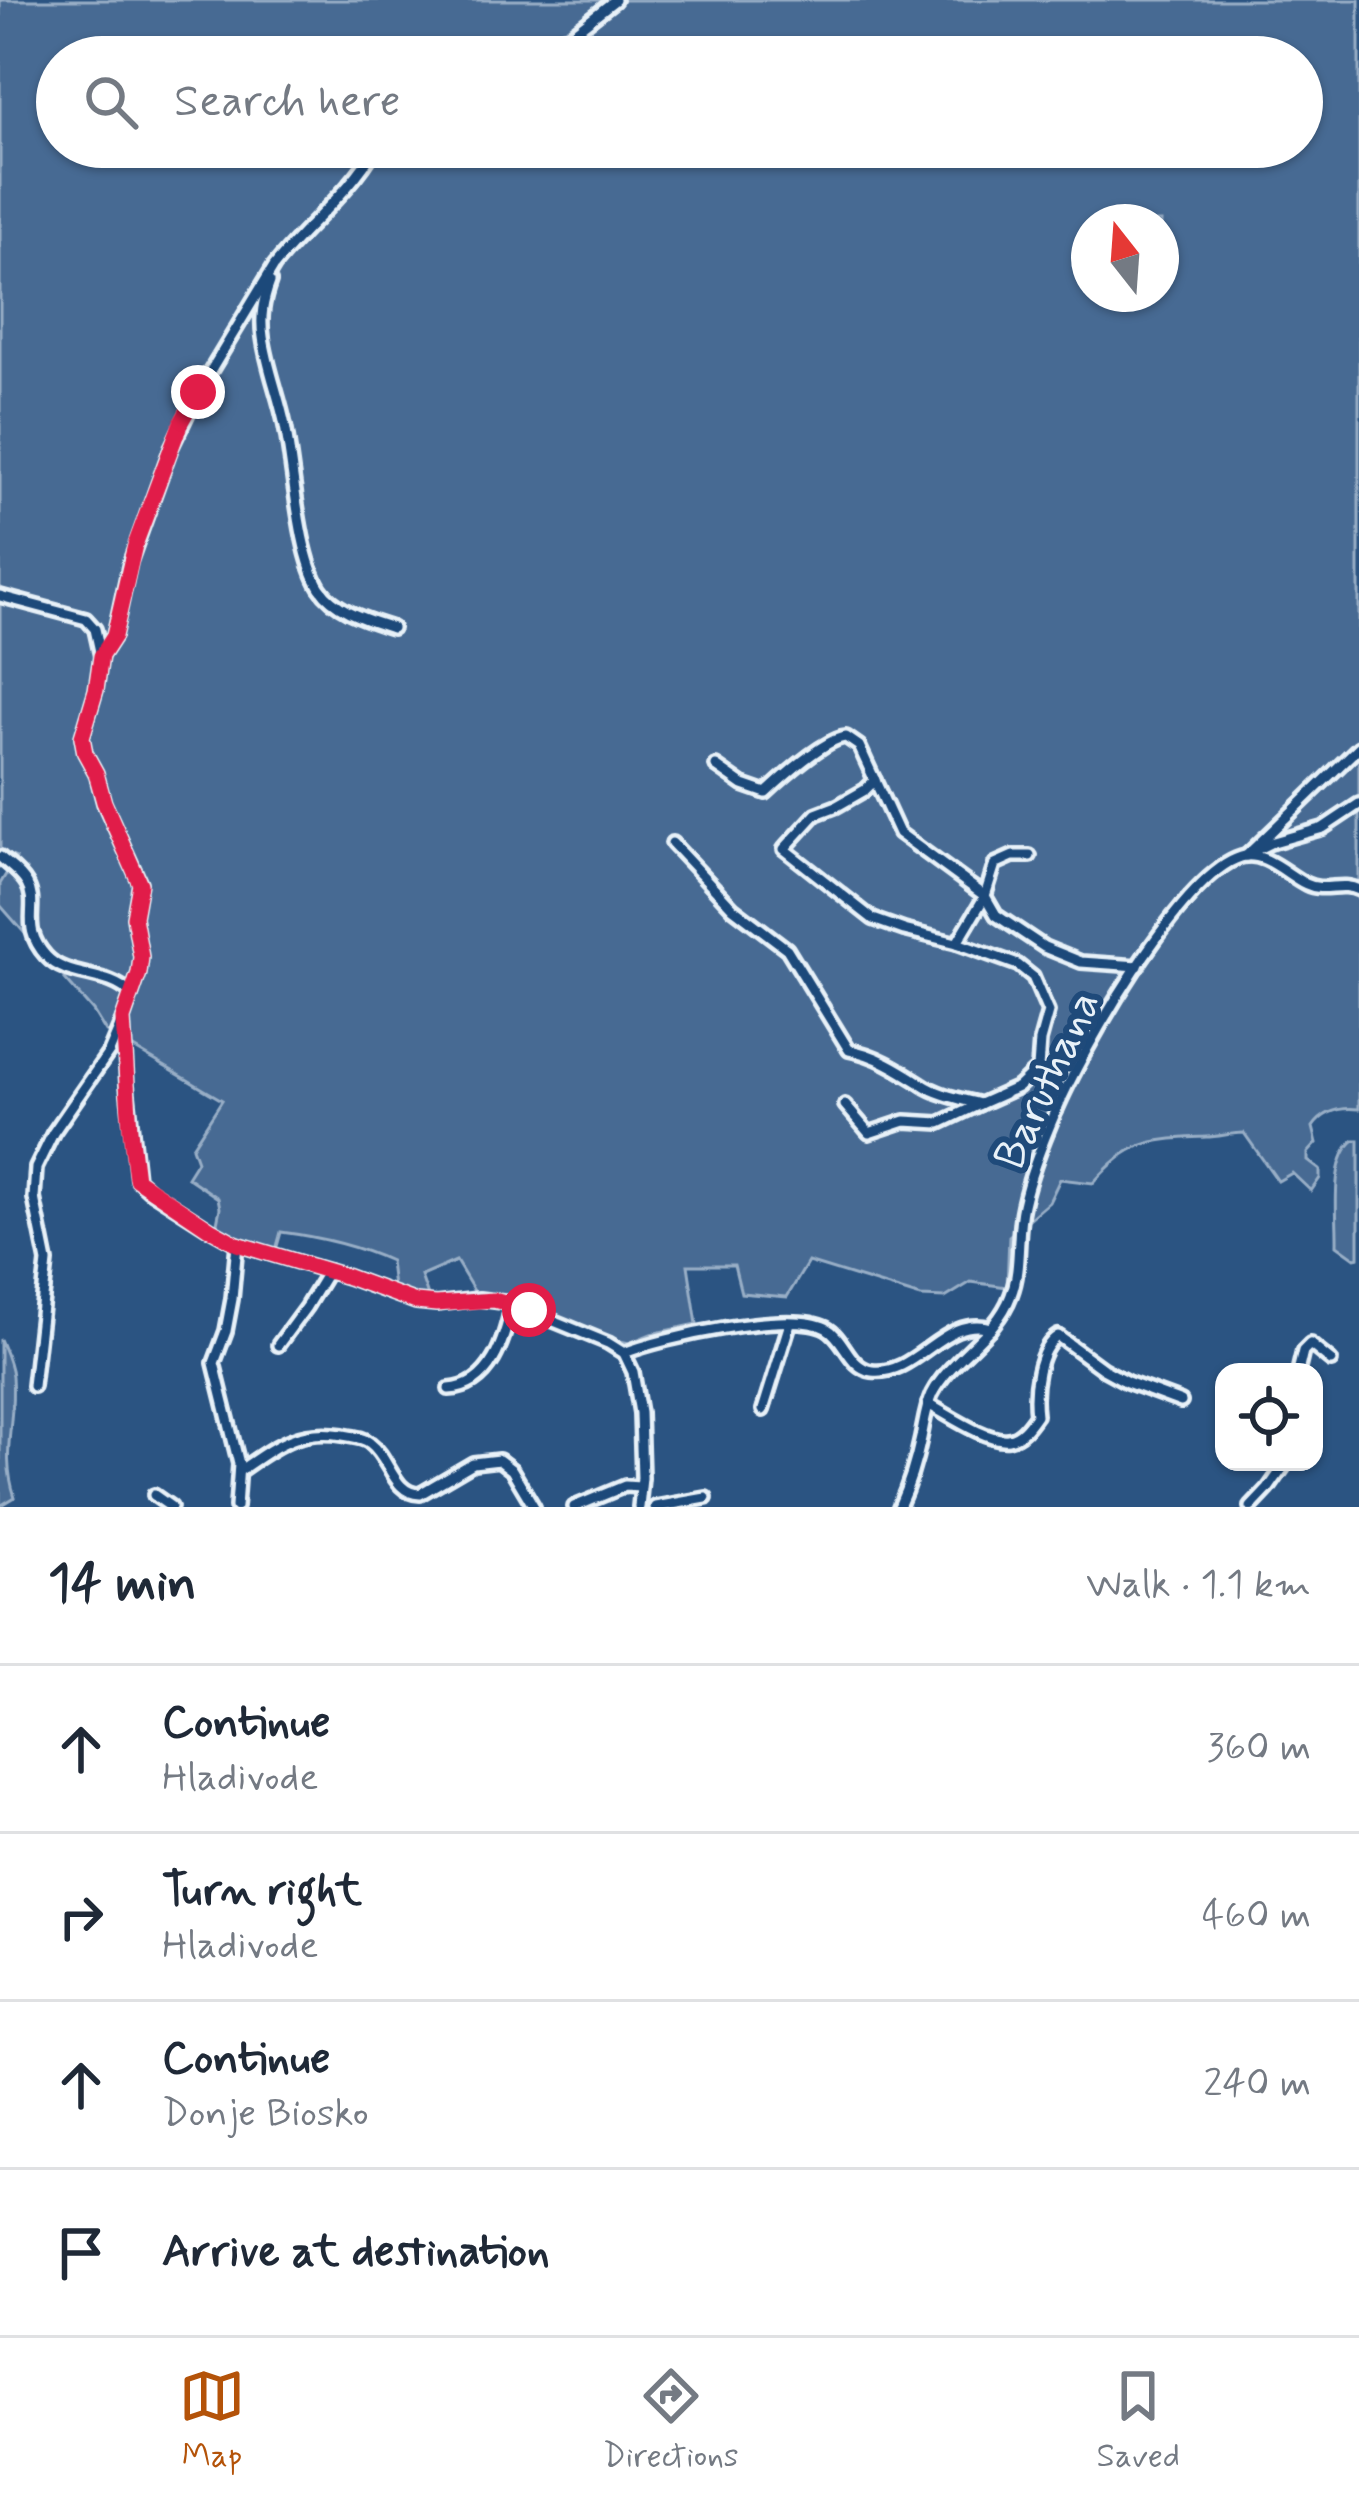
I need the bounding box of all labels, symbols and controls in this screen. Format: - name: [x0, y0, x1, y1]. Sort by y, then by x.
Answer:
- search box: [36, 36, 1323, 168]
- icon: search: [78, 69, 144, 135]
- text: Search here: [174, 73, 401, 132]
- north arrow: [1071, 204, 1179, 312]
- route end: [171, 365, 225, 419]
- street label: Baruthana: [981, 982, 1115, 1179]
- route start: [502, 1283, 556, 1337]
- map controls: [1215, 1363, 1323, 1471]
- button: locate: [1215, 1363, 1323, 1471]
- text: 14 min: [48, 1552, 196, 1618]
- text: Walk · 1.1 km: [1086, 1560, 1311, 1611]
- text: Continue: [162, 1694, 330, 1753]
- icon: ahead: [48, 1716, 114, 1782]
- text: 360 m: [1207, 1723, 1311, 1774]
- text: Hladivode: [162, 1753, 318, 1804]
- text: Turn right: [162, 1862, 362, 1921]
- icon: right: [48, 1884, 114, 1950]
- text: 460 m: [1202, 1891, 1311, 1942]
- text: Hladivode: [162, 1921, 318, 1972]
- text: Continue: [162, 2030, 330, 2089]
- icon: ahead: [48, 2052, 114, 2118]
- text: 240 m: [1203, 2059, 1311, 2110]
- text: Donje Biosko: [162, 2089, 369, 2140]
- icon: arrive: [48, 2220, 114, 2286]
- text: Arrive at destination: [162, 2223, 550, 2282]
- tab: Map: [179, 2363, 245, 2479]
- tab: Directions: [603, 2363, 739, 2479]
- tab: Saved: [1097, 2363, 1180, 2479]

